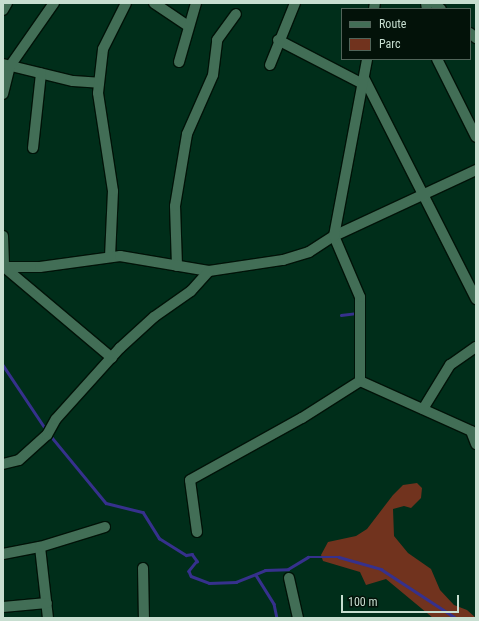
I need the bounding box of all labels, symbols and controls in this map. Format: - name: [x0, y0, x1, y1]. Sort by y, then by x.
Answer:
- legend: [341, 8, 471, 60]
- text: Route: [379, 17, 406, 31]
- text: Parc: [379, 37, 400, 51]
- scale bar: [343, 587, 461, 613]
- text: 100 m: [348, 595, 378, 609]

